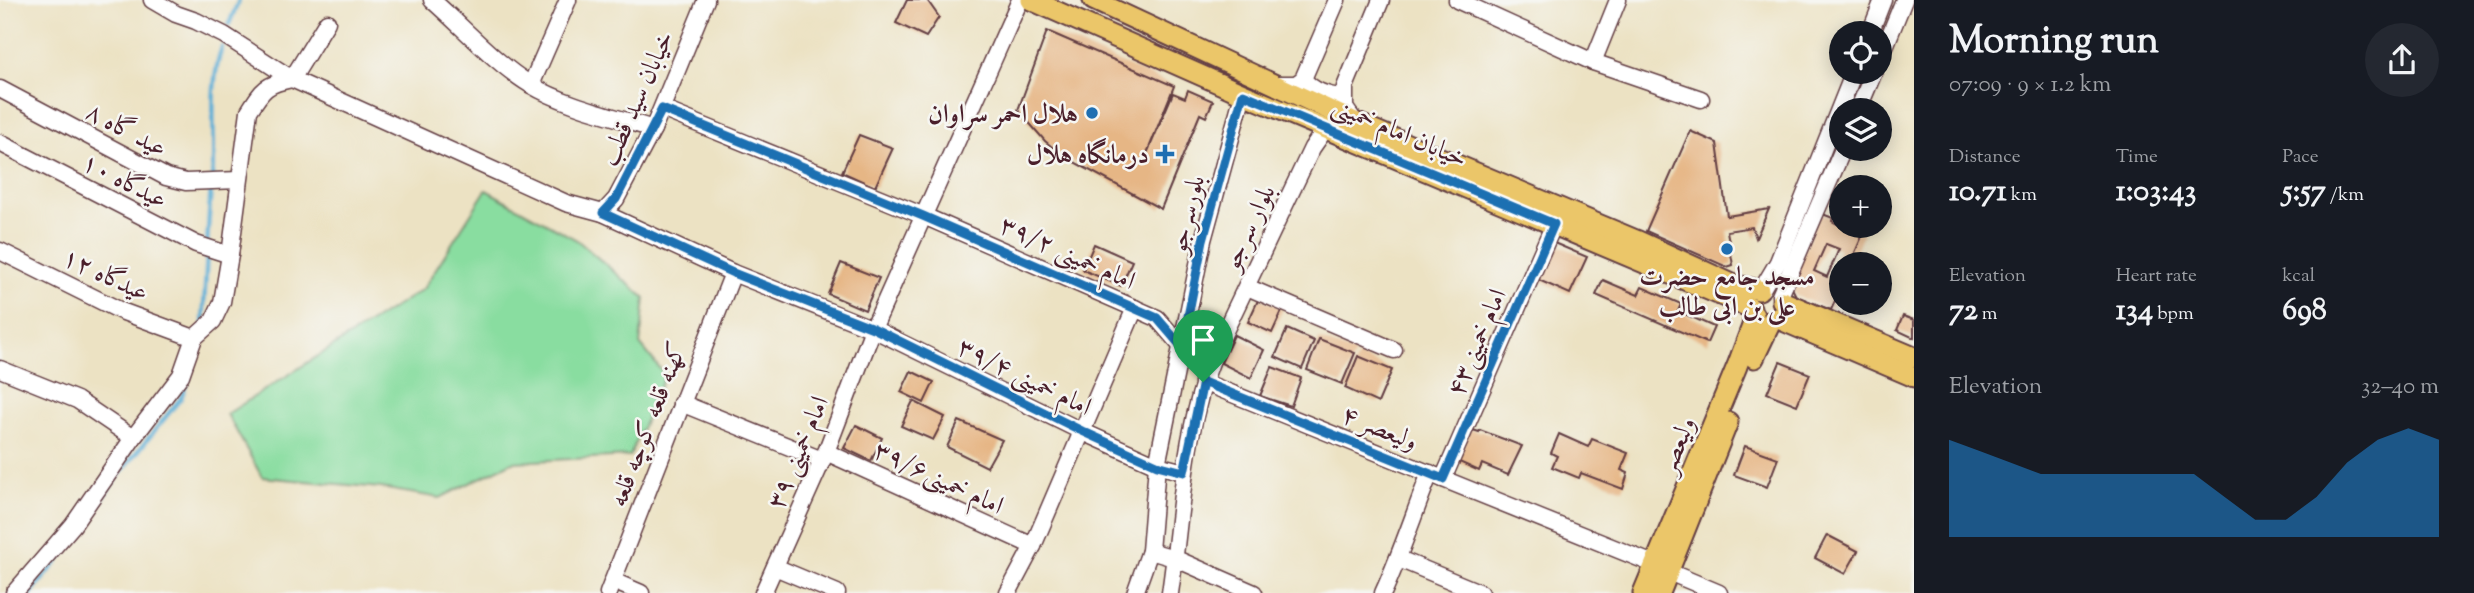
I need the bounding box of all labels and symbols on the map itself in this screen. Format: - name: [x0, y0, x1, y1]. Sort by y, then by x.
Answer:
- street label: خیابان سید قطب: [592, 25, 685, 173]
- street label: خیابان امام خمینی: [1325, 88, 1472, 180]
- street label: عید گاه ۸: [79, 94, 173, 168]
- place label: هلال احمر سراوان: [928, 97, 1078, 134]
- marker: هلال احمر سراوان: [1084, 105, 1100, 121]
- place label: درمانگاه هلال: [1027, 137, 1149, 175]
- marker: درمانگاه هلال: [1155, 144, 1175, 164]
- street label: عیدگاه ۱۰: [75, 145, 173, 220]
- street label: بلورسرجو: [1160, 172, 1216, 261]
- street label: بلوار سرجو: [1213, 179, 1286, 280]
- street label: امام خمینی ۳۹/۲: [992, 208, 1141, 303]
- street label: عیدگاه ۱۲: [56, 240, 154, 312]
- marker: مسجد جامع حضرت علی بن ابی طالب: [1719, 241, 1735, 257]
- place label: مسجد جامع حضرت علی بن ابی طالب: [1639, 260, 1815, 327]
- street label: امام خمینی۴۳: [1439, 283, 1519, 403]
- pin: [1173, 310, 1233, 382]
- street label: امام خمینی ۳۹/۴: [950, 330, 1097, 429]
- street label: کهنه قلعه کوچه قلعه: [601, 337, 698, 513]
- street label: امام خمینی ۳۹: [759, 391, 841, 516]
- street label: ولیعصر ۴: [1335, 397, 1423, 461]
- street label: ولیعصر: [1649, 412, 1706, 483]
- street label: امام خمینی۳۹/۶: [866, 433, 1009, 527]

